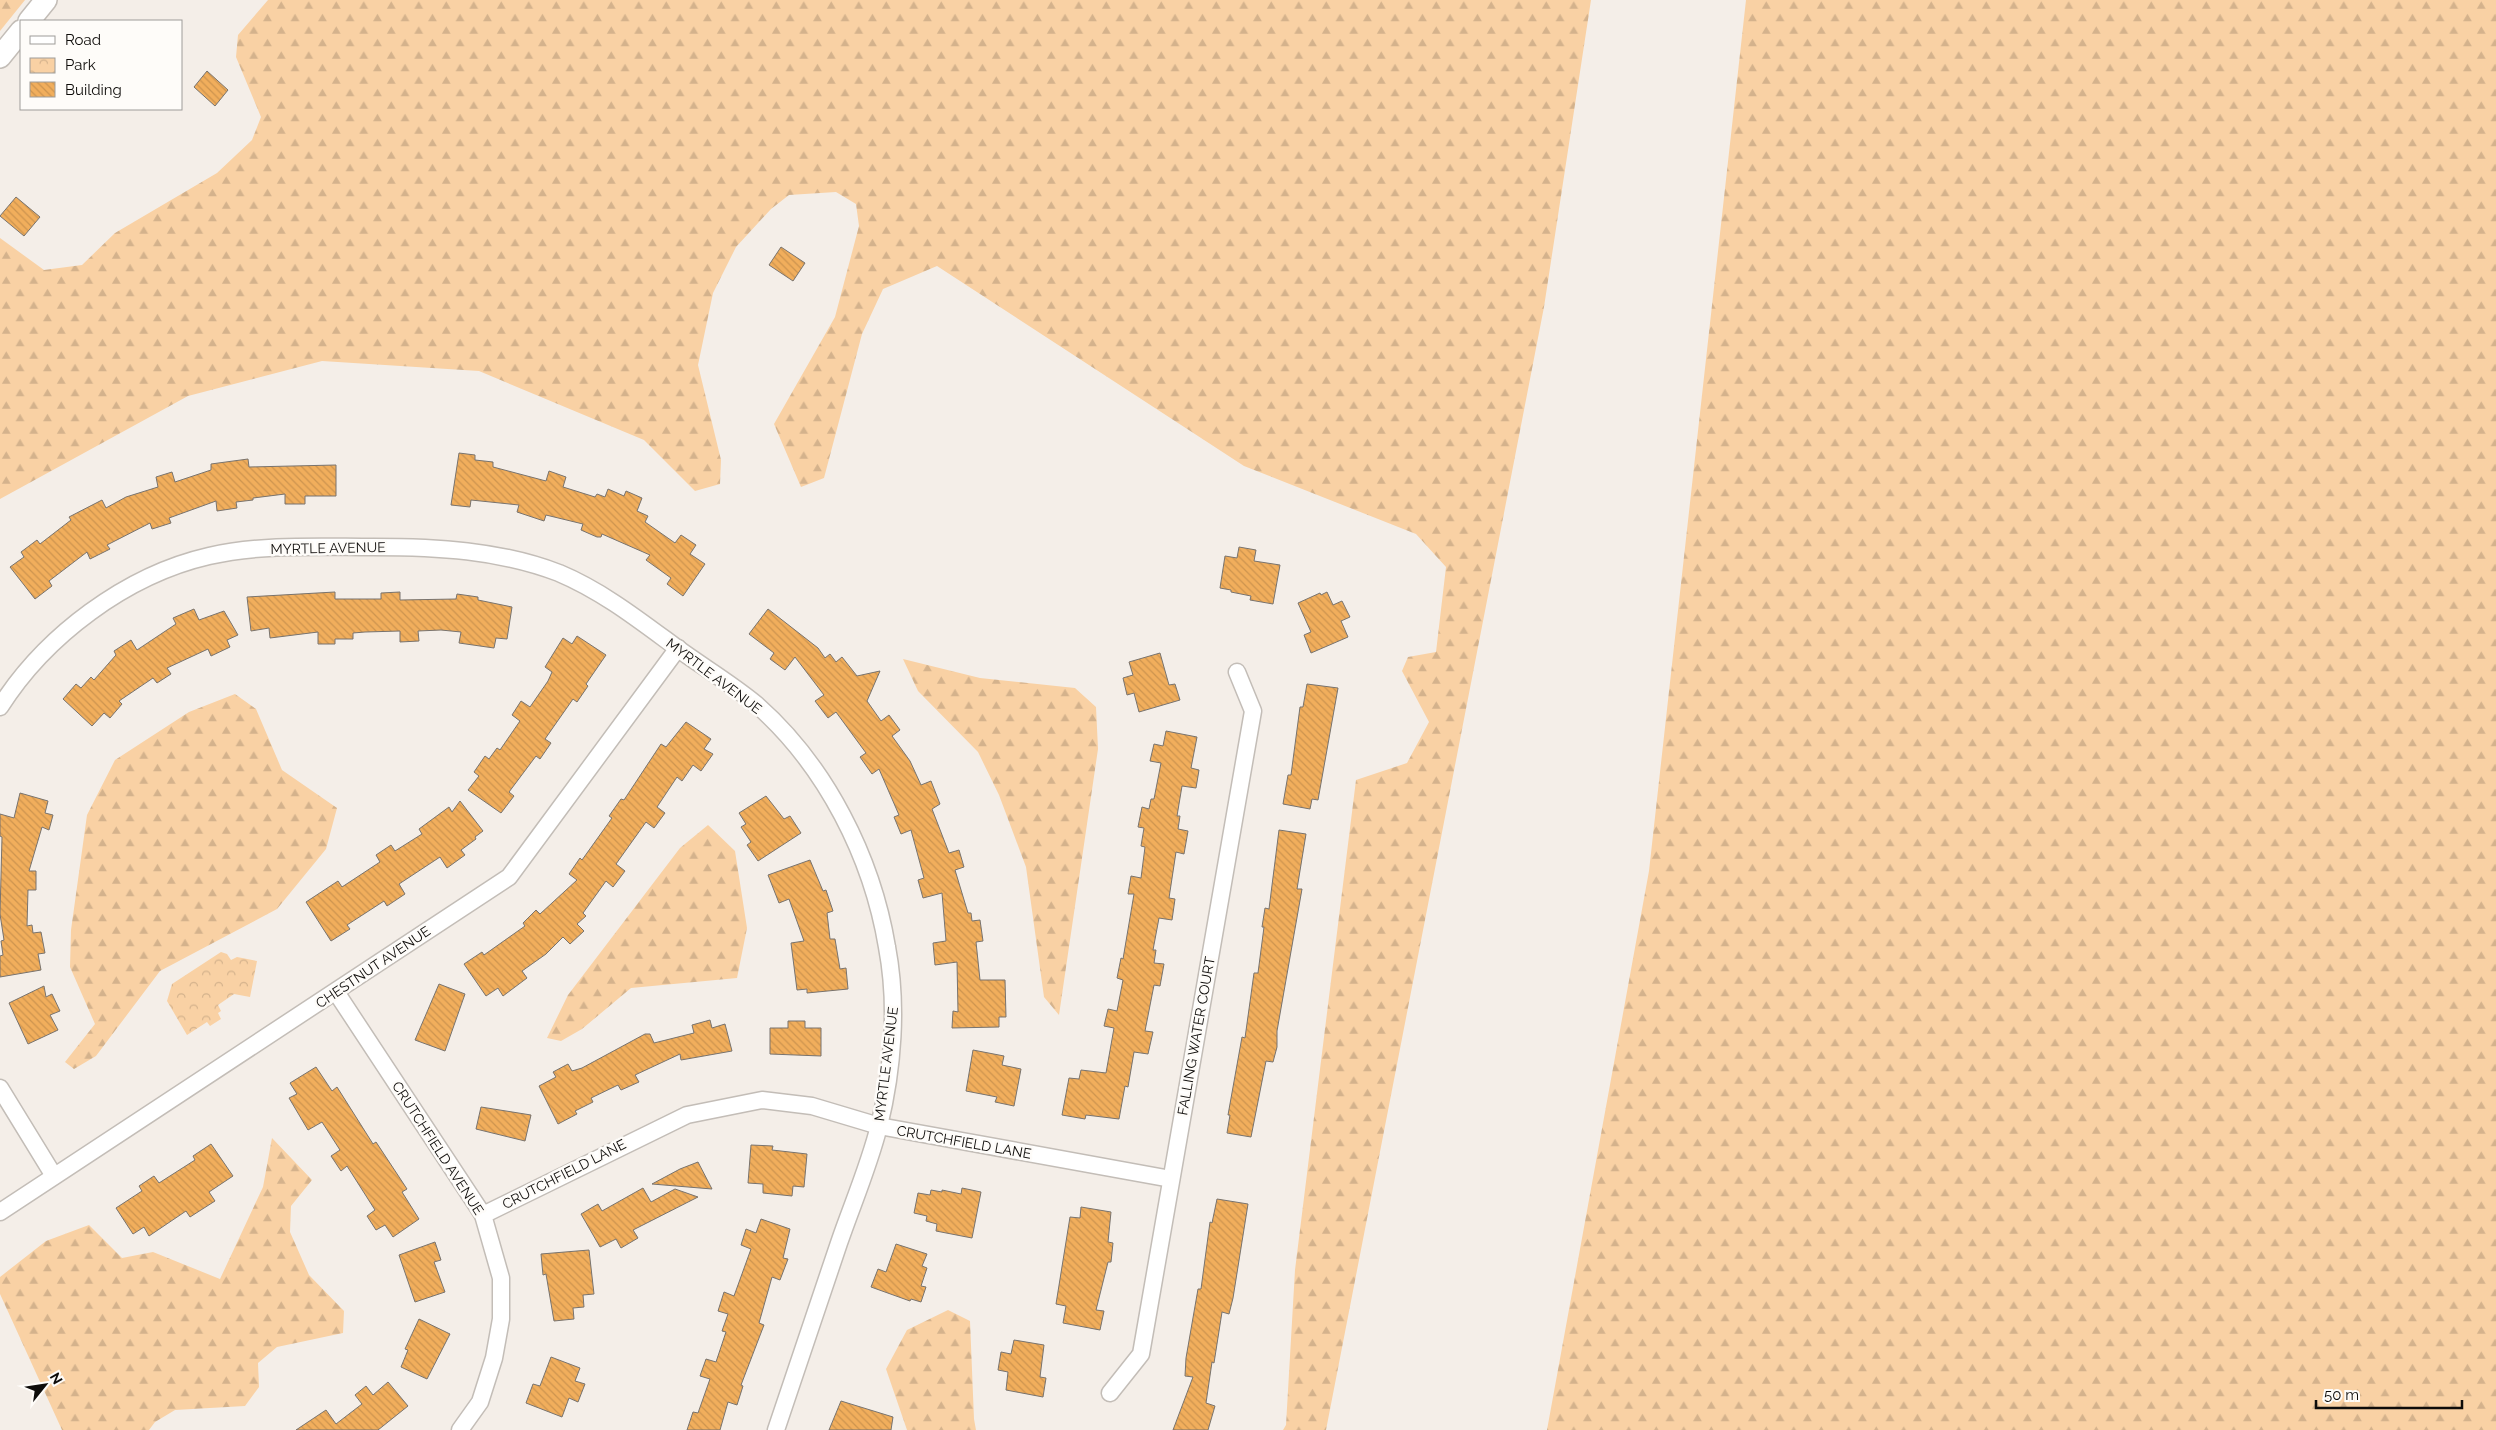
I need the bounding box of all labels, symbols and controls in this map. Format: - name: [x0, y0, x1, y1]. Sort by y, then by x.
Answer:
- legend: [20, 20, 182, 110]
- text: Road: [65, 31, 101, 49]
- text: Park: [65, 56, 96, 74]
- text: Building: [65, 81, 122, 99]
- street label: MYRTLE AVENUE: [270, 539, 386, 557]
- street label: MYRTLE AVENUE: [663, 635, 765, 717]
- street label: CHESTNUT AVENUE: [313, 923, 433, 1011]
- street label: FALLING WATER COURT: [1174, 955, 1218, 1117]
- street label: MYRTLE AVENUE: [871, 1006, 901, 1122]
- street label: CRUTCHFIELD AVENUE: [389, 1078, 487, 1218]
- street label: CRUTCHFIELD LANE: [895, 1122, 1033, 1162]
- street label: CRUTCHFIELD LANE: [500, 1136, 628, 1212]
- north arrow: [20, 1360, 70, 1410]
- text: N: [47, 1370, 66, 1387]
- scale bar: [2316, 1378, 2462, 1410]
- text: 50 m: [2324, 1386, 2359, 1404]

